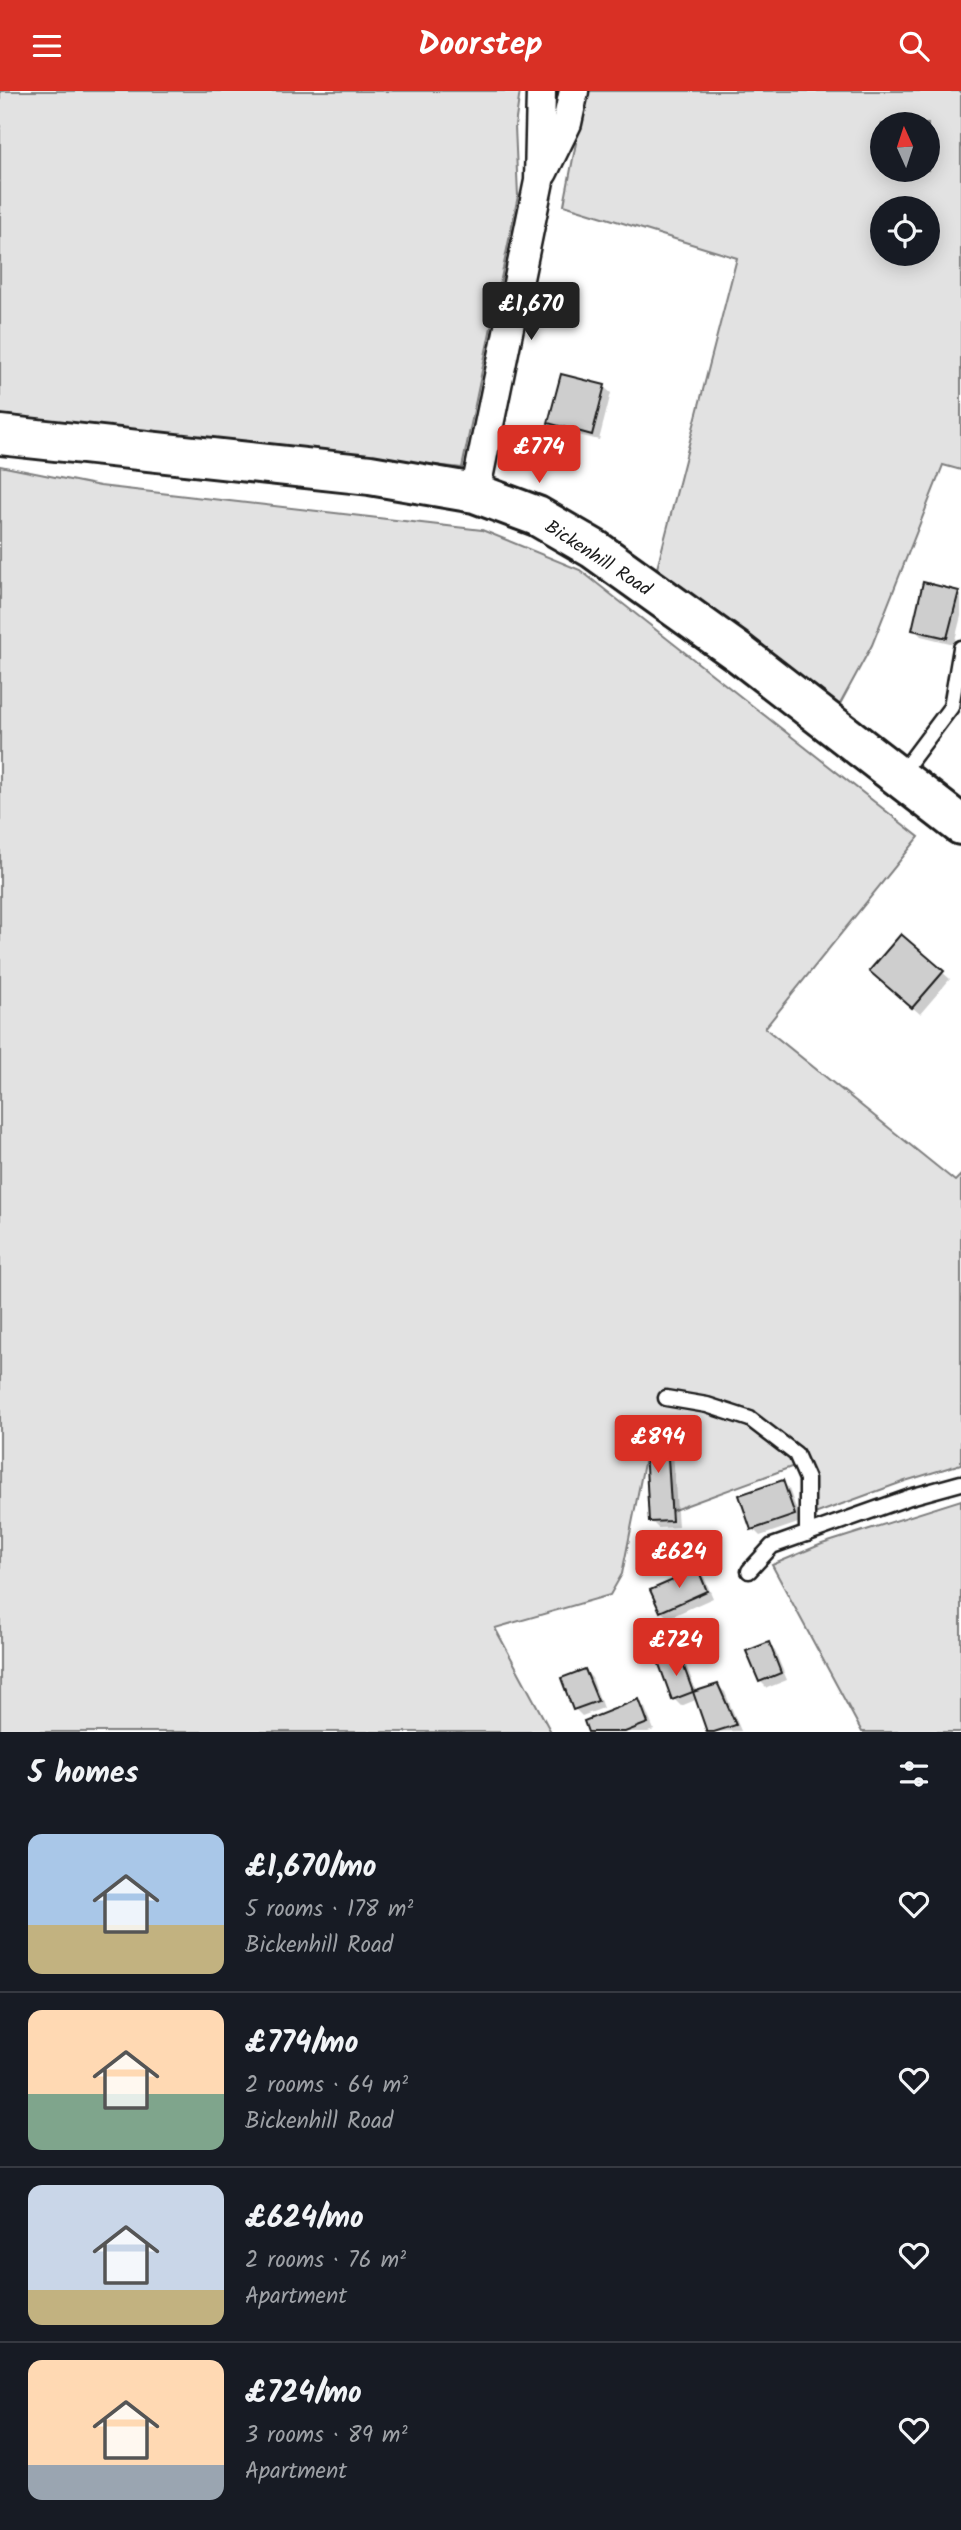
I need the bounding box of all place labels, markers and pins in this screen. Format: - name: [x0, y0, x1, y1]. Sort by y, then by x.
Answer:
- pin: £1,670: [474, 282, 588, 342]
- pin: £774: [498, 425, 580, 485]
- pin: £894: [617, 1415, 699, 1475]
- pin: £624: [638, 1531, 720, 1590]
- pin: £724: [635, 1619, 717, 1678]

